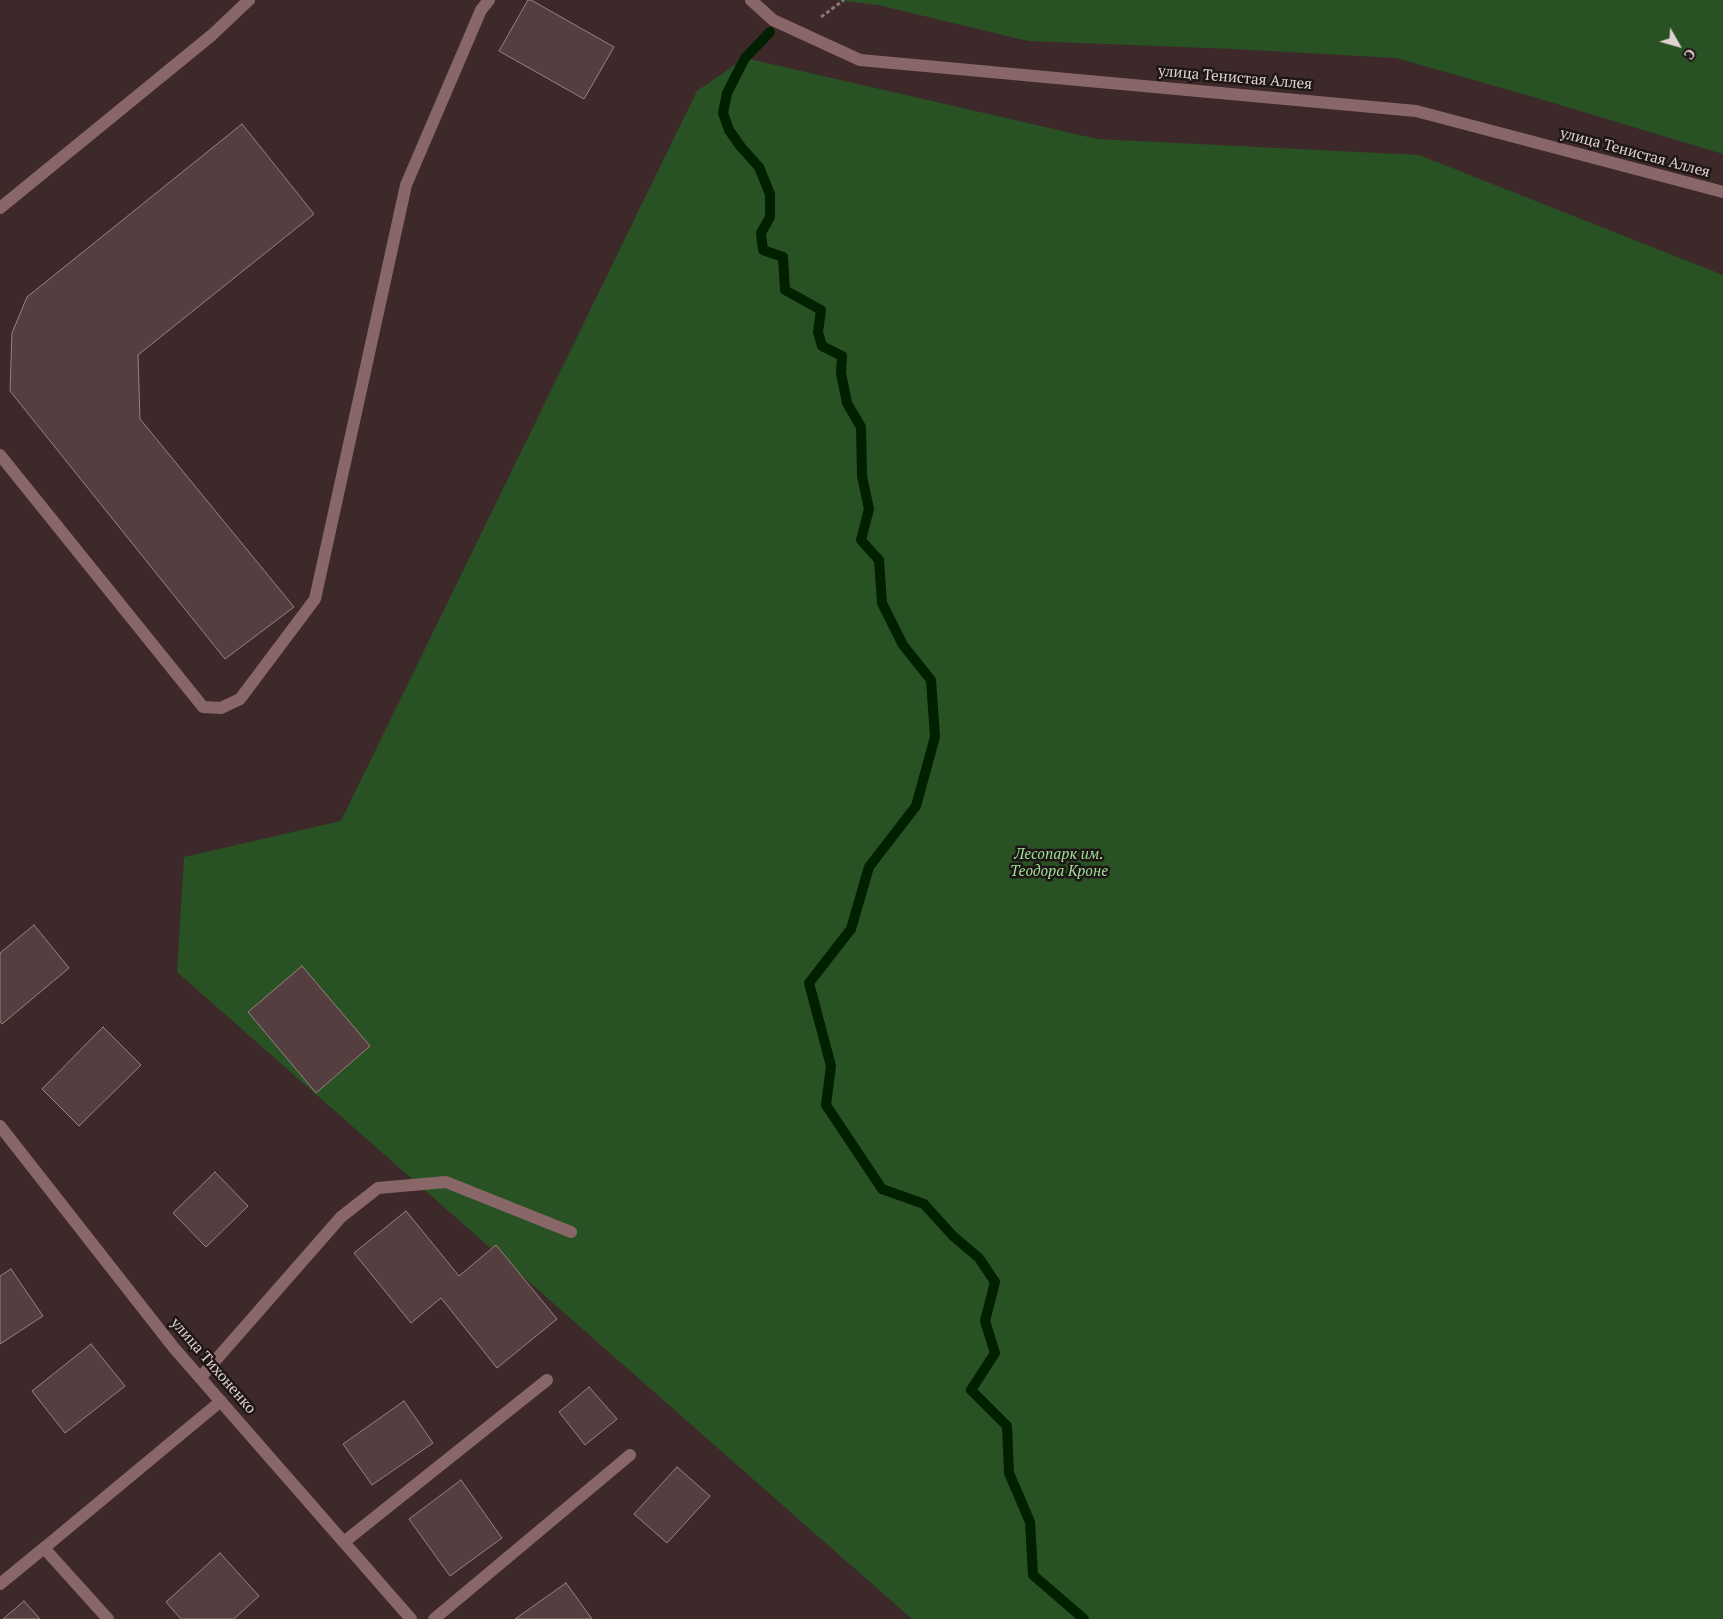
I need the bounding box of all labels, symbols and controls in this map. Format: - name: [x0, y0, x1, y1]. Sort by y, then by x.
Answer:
- north arrow: [1653, 20, 1703, 70]
- text: С: [1680, 45, 1701, 64]
- street label: улица Тенистая Аллея: [1157, 62, 1313, 94]
- street label: улица Тенистая Аллея: [1558, 124, 1712, 182]
- park label: Лесопарк им. Теодора Кроне: [1010, 846, 1108, 881]
- street label: улица Тихоненко: [167, 1314, 259, 1418]

